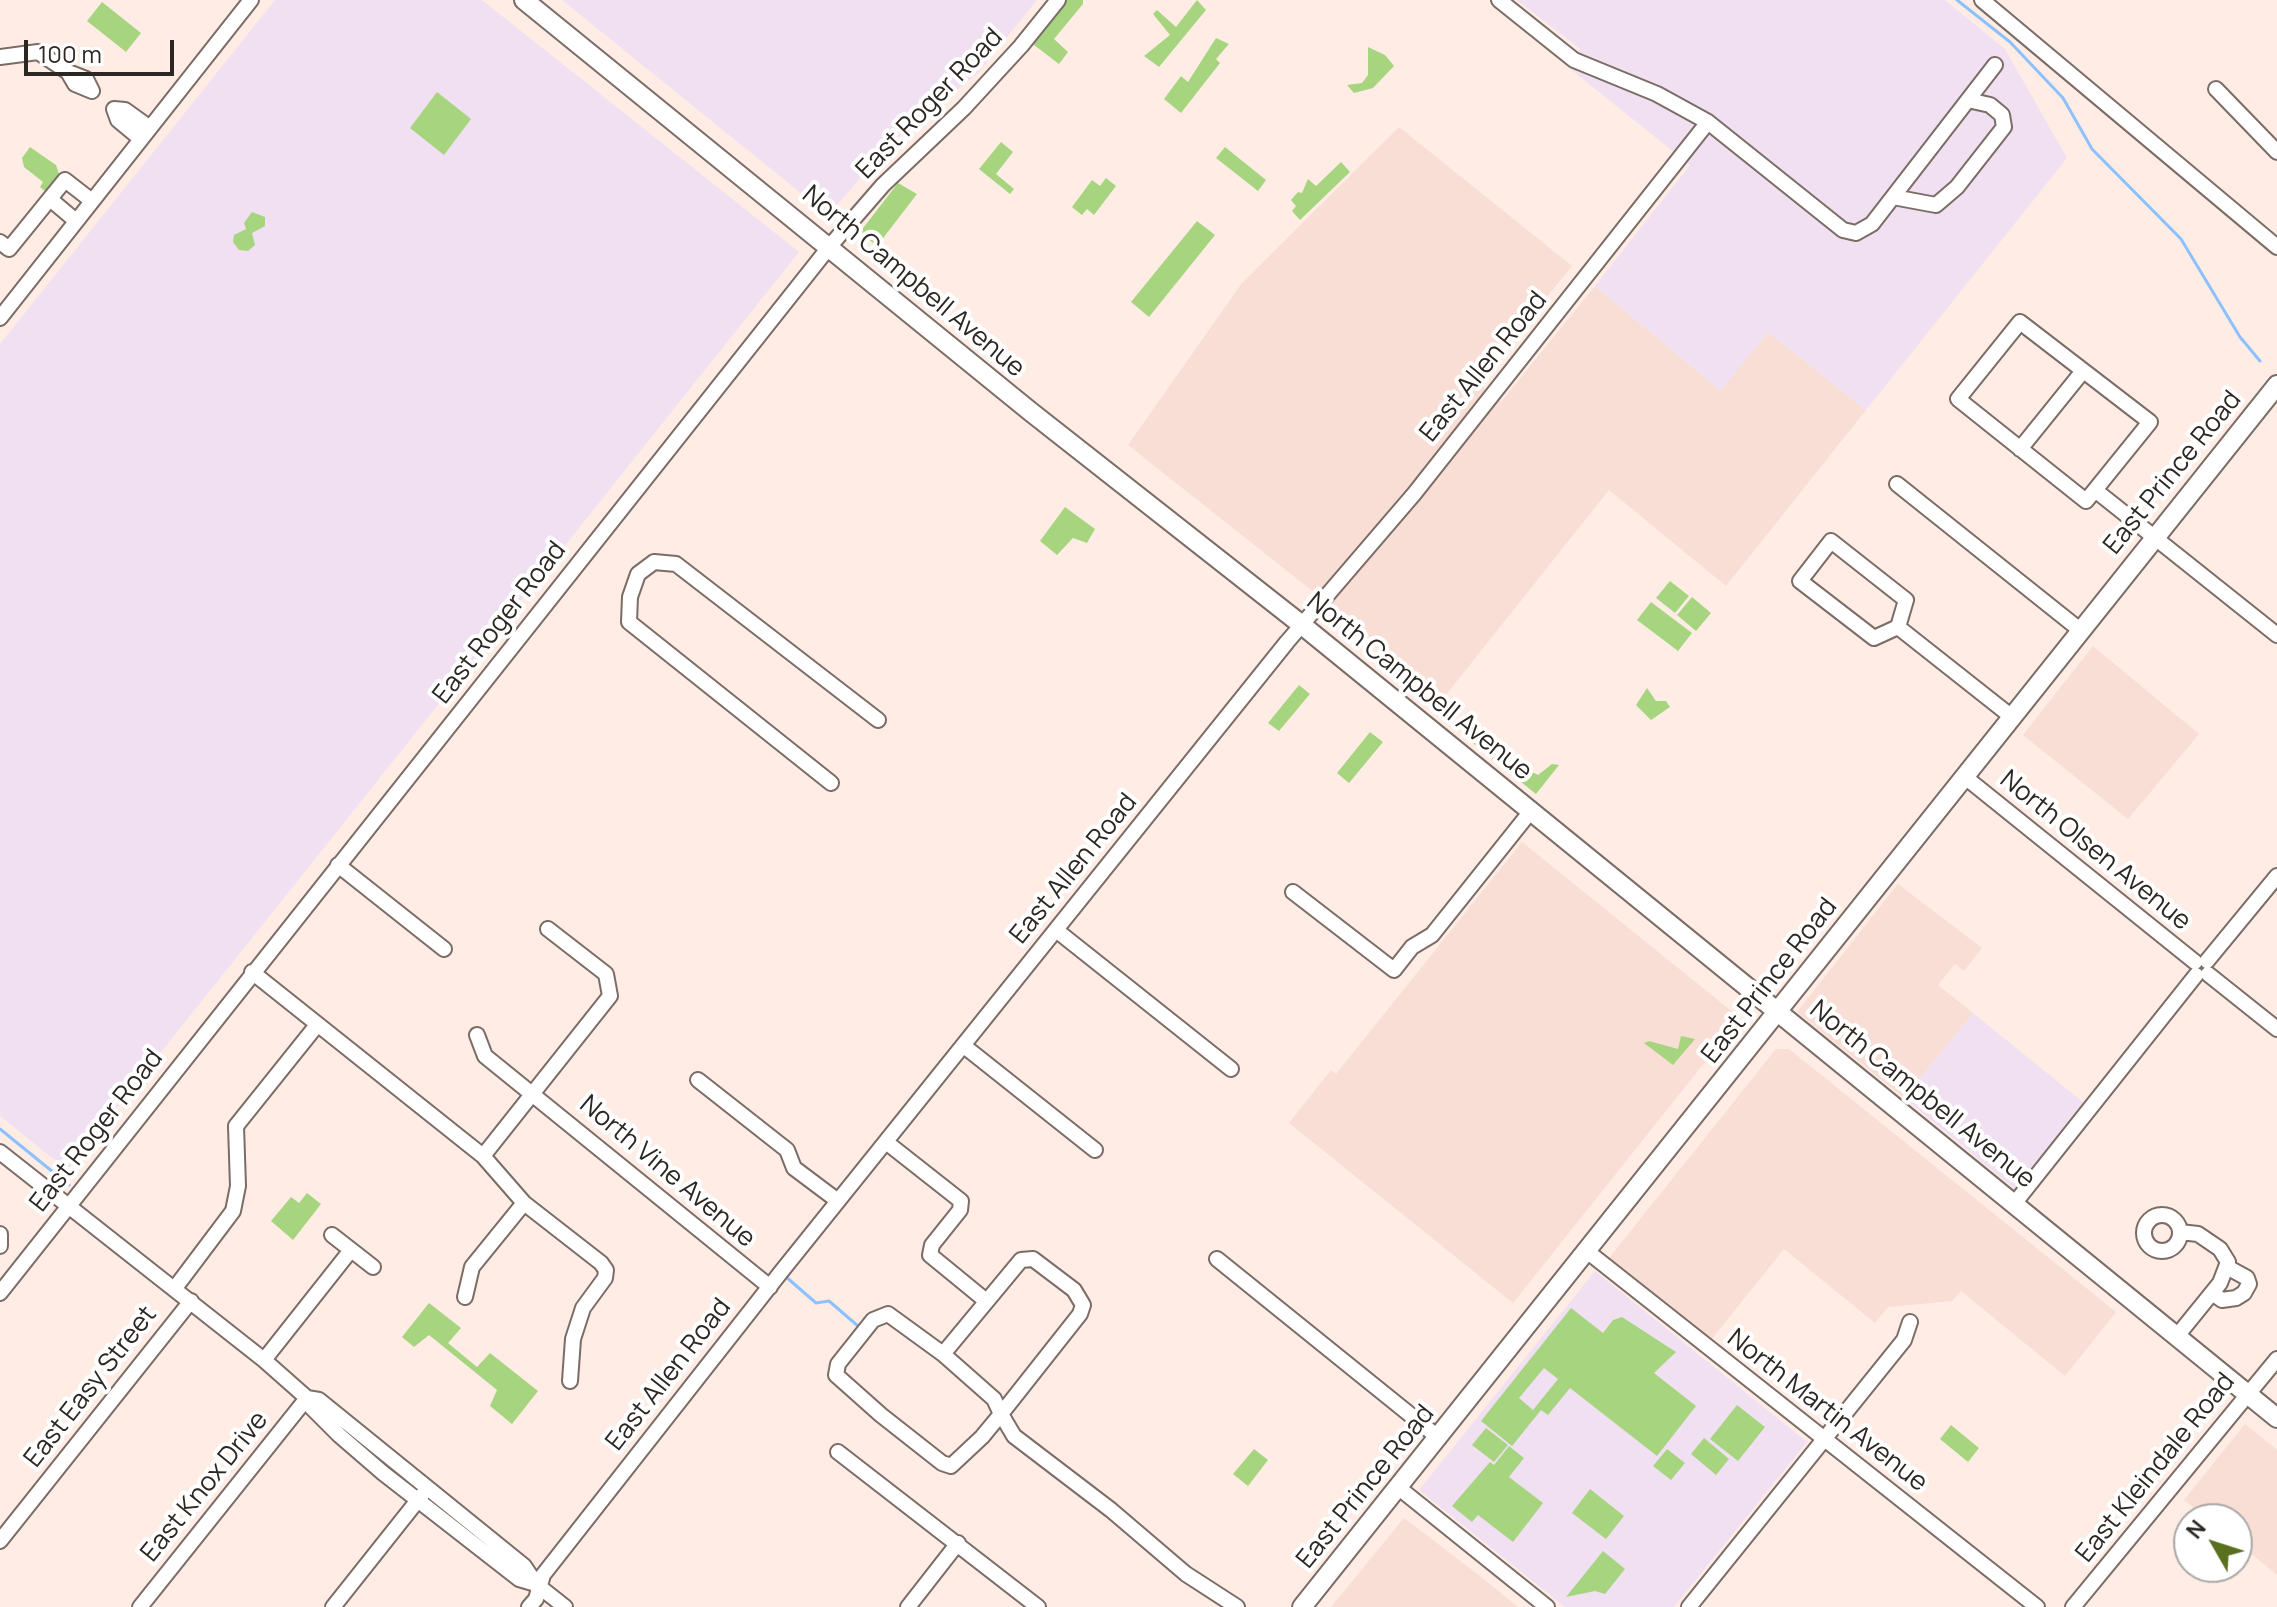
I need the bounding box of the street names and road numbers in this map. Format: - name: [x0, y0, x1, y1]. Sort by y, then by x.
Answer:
- street label: East Roger Road: [850, 22, 1010, 186]
- street label: North Campbell Avenue: [795, 180, 1031, 384]
- street label: East Allen Road: [1414, 286, 1554, 448]
- street label: East Prince Road: [2098, 385, 2248, 561]
- street label: East Roger Road: [427, 536, 573, 710]
- street label: North Campbell Avenue: [1300, 586, 1538, 788]
- street label: North Olsen Avenue: [1993, 764, 2197, 938]
- street label: East Allen Road: [1004, 788, 1144, 950]
- street label: East Prince Road: [1696, 892, 1844, 1070]
- street label: North Campbell Avenue: [1803, 994, 2041, 1196]
- street label: East Roger Road: [24, 1044, 170, 1218]
- street label: North Vine Avenue: [573, 1089, 761, 1255]
- street label: East Allen Road: [600, 1293, 738, 1457]
- street label: East Easy Street: [18, 1300, 164, 1474]
- street label: North Martin Avenue: [1721, 1323, 1933, 1499]
- street label: East Kleindale Road: [2070, 1367, 2242, 1569]
- street label: East Prince Road: [1291, 1399, 1441, 1575]
- street label: East Knox Drive: [135, 1406, 275, 1568]

